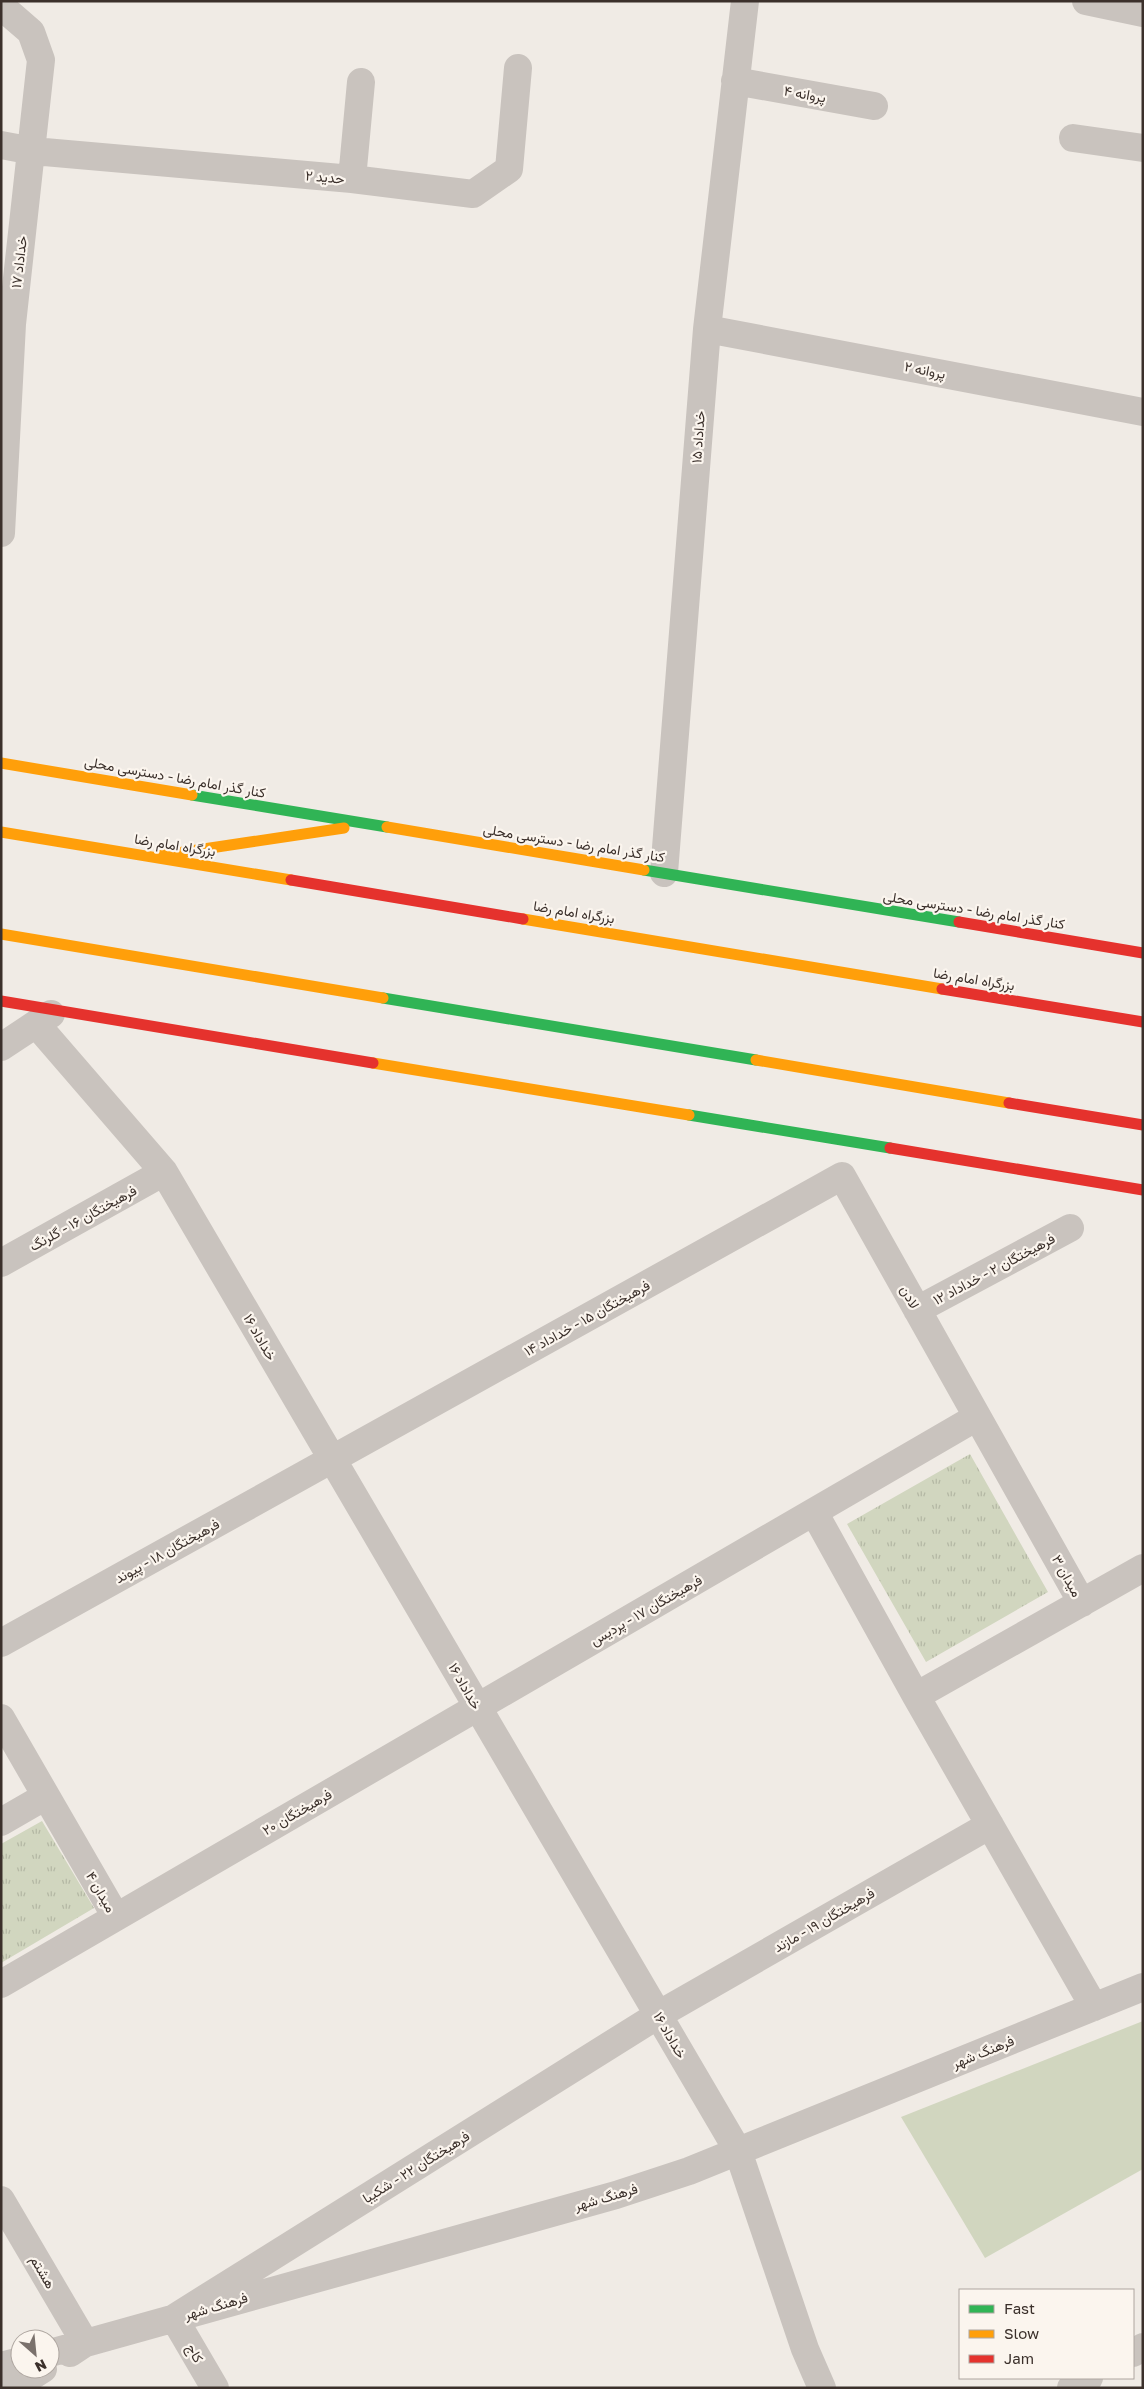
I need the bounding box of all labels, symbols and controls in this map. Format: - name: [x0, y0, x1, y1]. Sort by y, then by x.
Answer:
- street label: پروانه ۴: [782, 81, 828, 108]
- street label: حدید ۲: [305, 166, 345, 187]
- street label: خداداد ۱۷: [7, 235, 30, 289]
- street label: پروانه ۲: [903, 357, 947, 384]
- street label: خداداد ۱۵: [687, 410, 708, 464]
- street label: کنار گذر امام رضا - دسترسی محلی: [83, 752, 267, 802]
- street label: کنار گذر امام رضا - دسترسی محلی: [482, 820, 666, 866]
- street label: بزرگراه امام رضا: [133, 830, 217, 860]
- street label: کنار گذر امام رضا - دسترسی محلی: [882, 887, 1066, 933]
- street label: بزرگراه امام رضا: [532, 897, 616, 927]
- street label: بزرگراه امام رضا: [932, 964, 1016, 994]
- street label: فرهیختگان ۱۶ - گلرنگ: [26, 1181, 140, 1255]
- street label: فرهیختگان ۲ - خداداد ۱۲: [930, 1229, 1058, 1309]
- street label: فرهیختگان ۱۵ - خداداد ۱۴: [521, 1276, 653, 1360]
- street label: لادن: [896, 1282, 924, 1312]
- street label: خداداد ۱۶: [240, 1310, 281, 1363]
- street label: فرهیختگان ۱۸ - پیوند: [111, 1515, 223, 1588]
- street label: میدان ۳: [1048, 1552, 1086, 1600]
- street label: فرهیختگان ۱۷ - پردیس: [587, 1571, 706, 1650]
- street label: خداداد ۱۶: [445, 1659, 486, 1712]
- street label: فرهیختگان ۲۰: [259, 1785, 335, 1839]
- street label: میدان ۴: [82, 1868, 120, 1916]
- street label: فرهیختگان ۱۹ - مازند: [770, 1884, 878, 1956]
- street label: خداداد ۱۶: [650, 2008, 691, 2061]
- street label: فرهنگ شهر: [948, 2031, 1017, 2073]
- street label: فرهیختگان ۲۲ - شکیبا: [359, 2127, 473, 2207]
- street label: فرهنگ شهر: [571, 2179, 640, 2215]
- street label: هشتم: [26, 2252, 60, 2292]
- street label: فرهنگ شهر: [181, 2288, 250, 2324]
- legend: [959, 2289, 1134, 2379]
- text: Fast: [1004, 2299, 1035, 2317]
- text: Slow: [1004, 2324, 1039, 2342]
- north arrow: [10, 2329, 60, 2379]
- street label: کاج: [181, 2340, 208, 2367]
- text: Jam: [1004, 2349, 1034, 2367]
- text: N: [33, 2356, 50, 2376]

